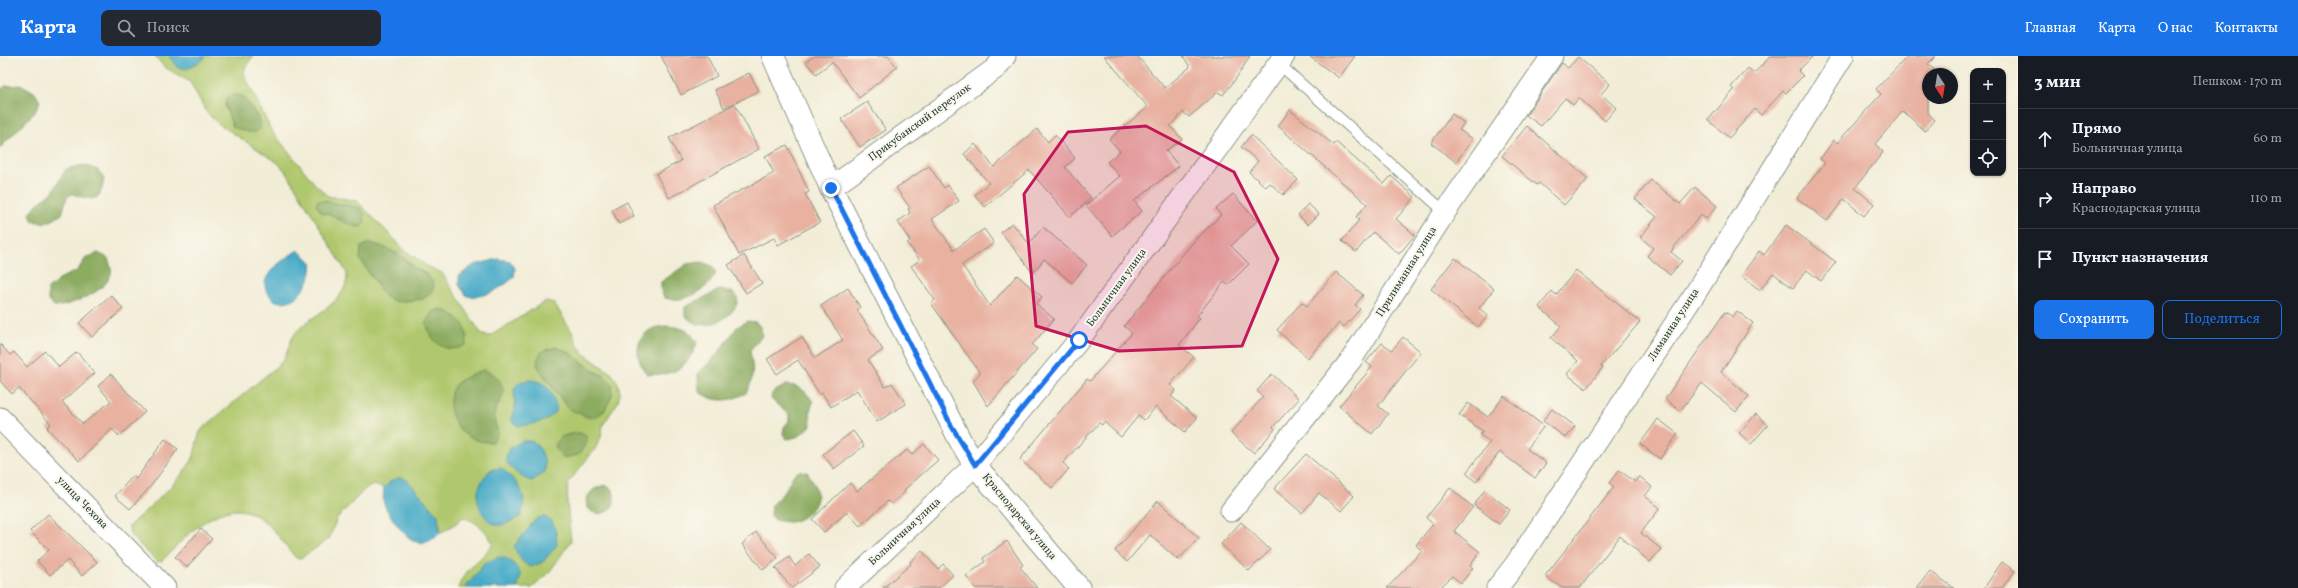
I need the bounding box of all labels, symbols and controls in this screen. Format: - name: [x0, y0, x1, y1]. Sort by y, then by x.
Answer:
- search box: [101, 10, 381, 46]
- text: Карта: [20, 15, 77, 41]
- icon: search: [115, 17, 137, 39]
- text: Поиск: [147, 18, 190, 39]
- text: Главная: [2025, 19, 2076, 38]
- text: Карта: [2098, 19, 2136, 38]
- text: О нас: [2158, 19, 2193, 38]
- text: Контакты: [2215, 19, 2278, 38]
- north arrow: [1922, 68, 1958, 104]
- map controls: [1970, 68, 2006, 176]
- button: +: [1970, 68, 2006, 104]
- text: 3 мин: [2034, 71, 2081, 94]
- text: Пешком · 170 m: [2193, 73, 2282, 91]
- street label: Прикубанский переулок: [866, 81, 975, 165]
- button: −: [1970, 104, 2006, 140]
- text: Прямо: [2072, 119, 2121, 140]
- icon: ahead: [2034, 128, 2056, 150]
- text: 60 m: [2254, 130, 2282, 148]
- button: locate: [1970, 140, 2006, 176]
- text: Больничная улица: [2072, 140, 2183, 158]
- route end: [822, 179, 840, 197]
- text: Направо: [2072, 179, 2136, 200]
- icon: right: [2034, 188, 2056, 210]
- text: 110 m: [2250, 190, 2282, 208]
- text: Краснодарская улица: [2072, 200, 2201, 218]
- street label: Прилиманная улица: [1373, 223, 1441, 320]
- street label: Больничная улица: [1083, 245, 1151, 330]
- icon: arrive: [2034, 248, 2056, 270]
- text: Пункт назначения: [2072, 248, 2208, 269]
- street label: Лиманная улица: [1645, 285, 1704, 364]
- button: Сохранить: [2034, 300, 2154, 339]
- button: Поделиться: [2162, 300, 2282, 339]
- route start: [1070, 331, 1088, 349]
- street label: Краснодарская улица: [978, 470, 1060, 564]
- street label: улица Чехова: [53, 473, 111, 533]
- street label: Больничная улица: [866, 494, 945, 569]

